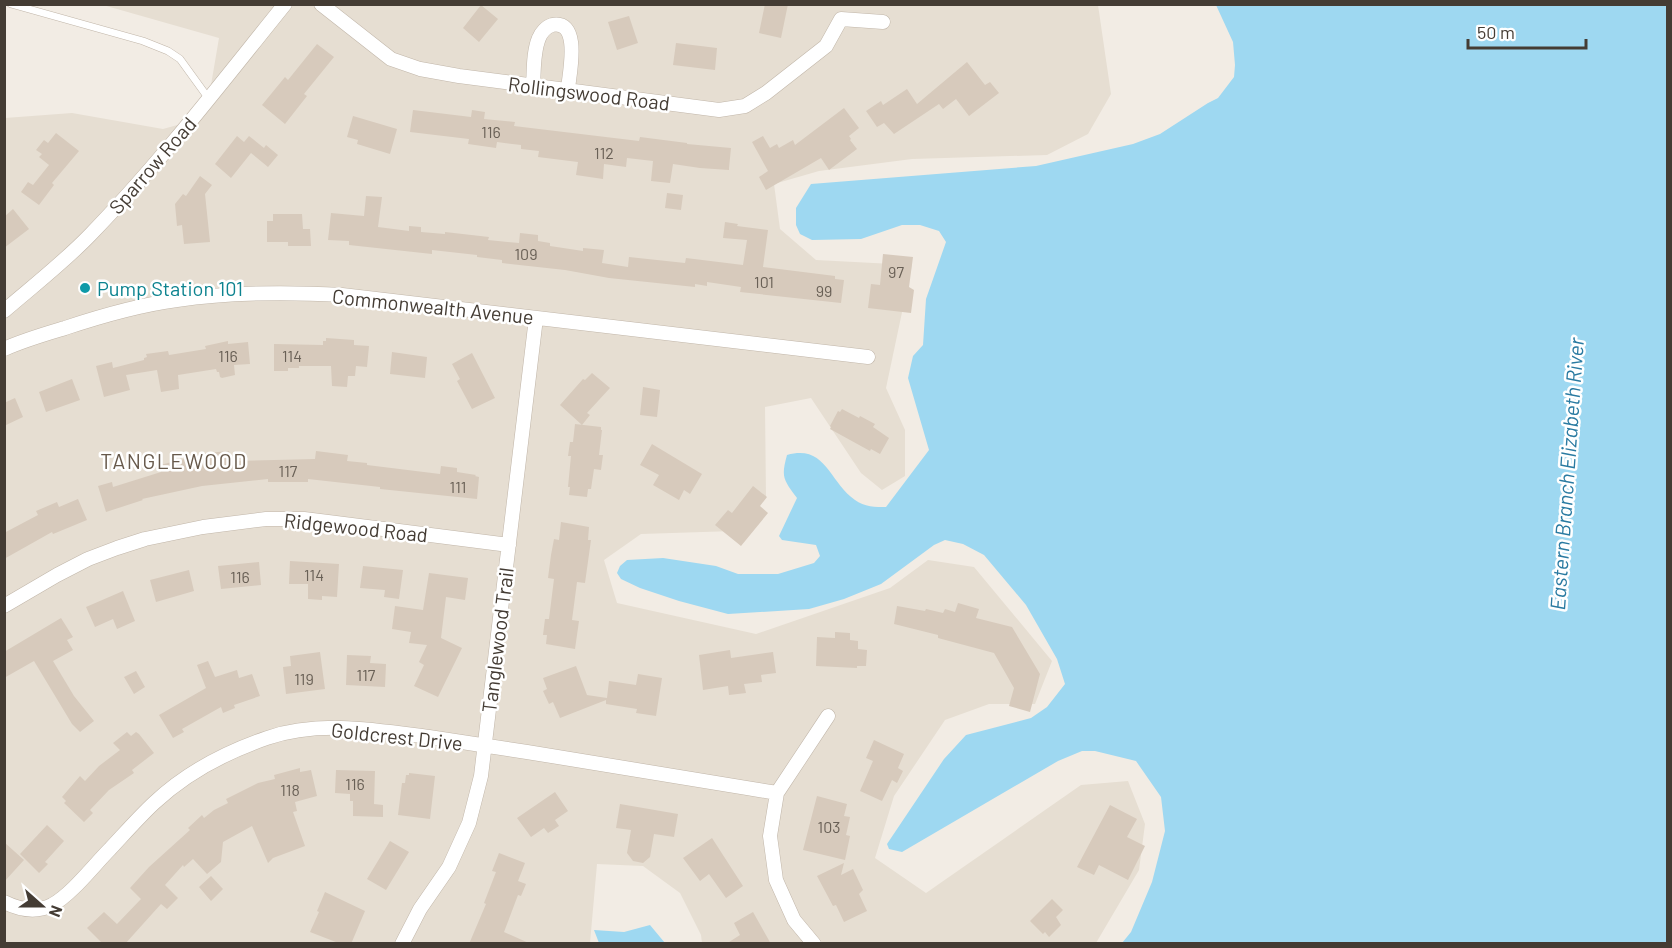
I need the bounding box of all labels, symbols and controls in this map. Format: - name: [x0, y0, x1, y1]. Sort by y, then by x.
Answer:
- scale bar: [1468, 12, 1586, 50]
- text: 50 m: [1477, 21, 1515, 43]
- street label: Rollingswood Road: [507, 71, 671, 115]
- street label: Sparrow Road: [103, 112, 201, 218]
- house number: 116: [481, 122, 501, 141]
- house number: 112: [594, 143, 614, 162]
- house number: 109: [515, 244, 537, 263]
- house number: 97: [888, 262, 904, 281]
- house number: 101: [754, 272, 774, 291]
- place label: Pump Station 101: [97, 276, 243, 300]
- marker: Pump Station 101: [78, 281, 92, 295]
- house number: 99: [816, 281, 832, 300]
- street label: Commonwealth Avenue: [331, 283, 535, 329]
- water label: Eastern Branch Elizabeth River: [1544, 336, 1588, 611]
- house number: 116: [218, 346, 238, 365]
- house number: 114: [282, 346, 302, 365]
- district label: TANGLEWOOD: [100, 448, 248, 473]
- house number: 117: [279, 461, 298, 480]
- house number: 111: [450, 477, 466, 496]
- street label: Ridgewood Road: [283, 508, 429, 546]
- house number: 114: [304, 565, 324, 584]
- street label: Tanglewood Trail: [476, 566, 518, 714]
- house number: 116: [230, 567, 250, 586]
- house number: 117: [357, 665, 376, 684]
- house number: 119: [294, 669, 314, 688]
- street label: Goldcrest Drive: [330, 717, 464, 755]
- house number: 116: [345, 774, 365, 793]
- house number: 118: [280, 780, 300, 799]
- house number: 103: [818, 817, 840, 836]
- north arrow: [12, 876, 72, 936]
- text: N: [46, 903, 67, 920]

